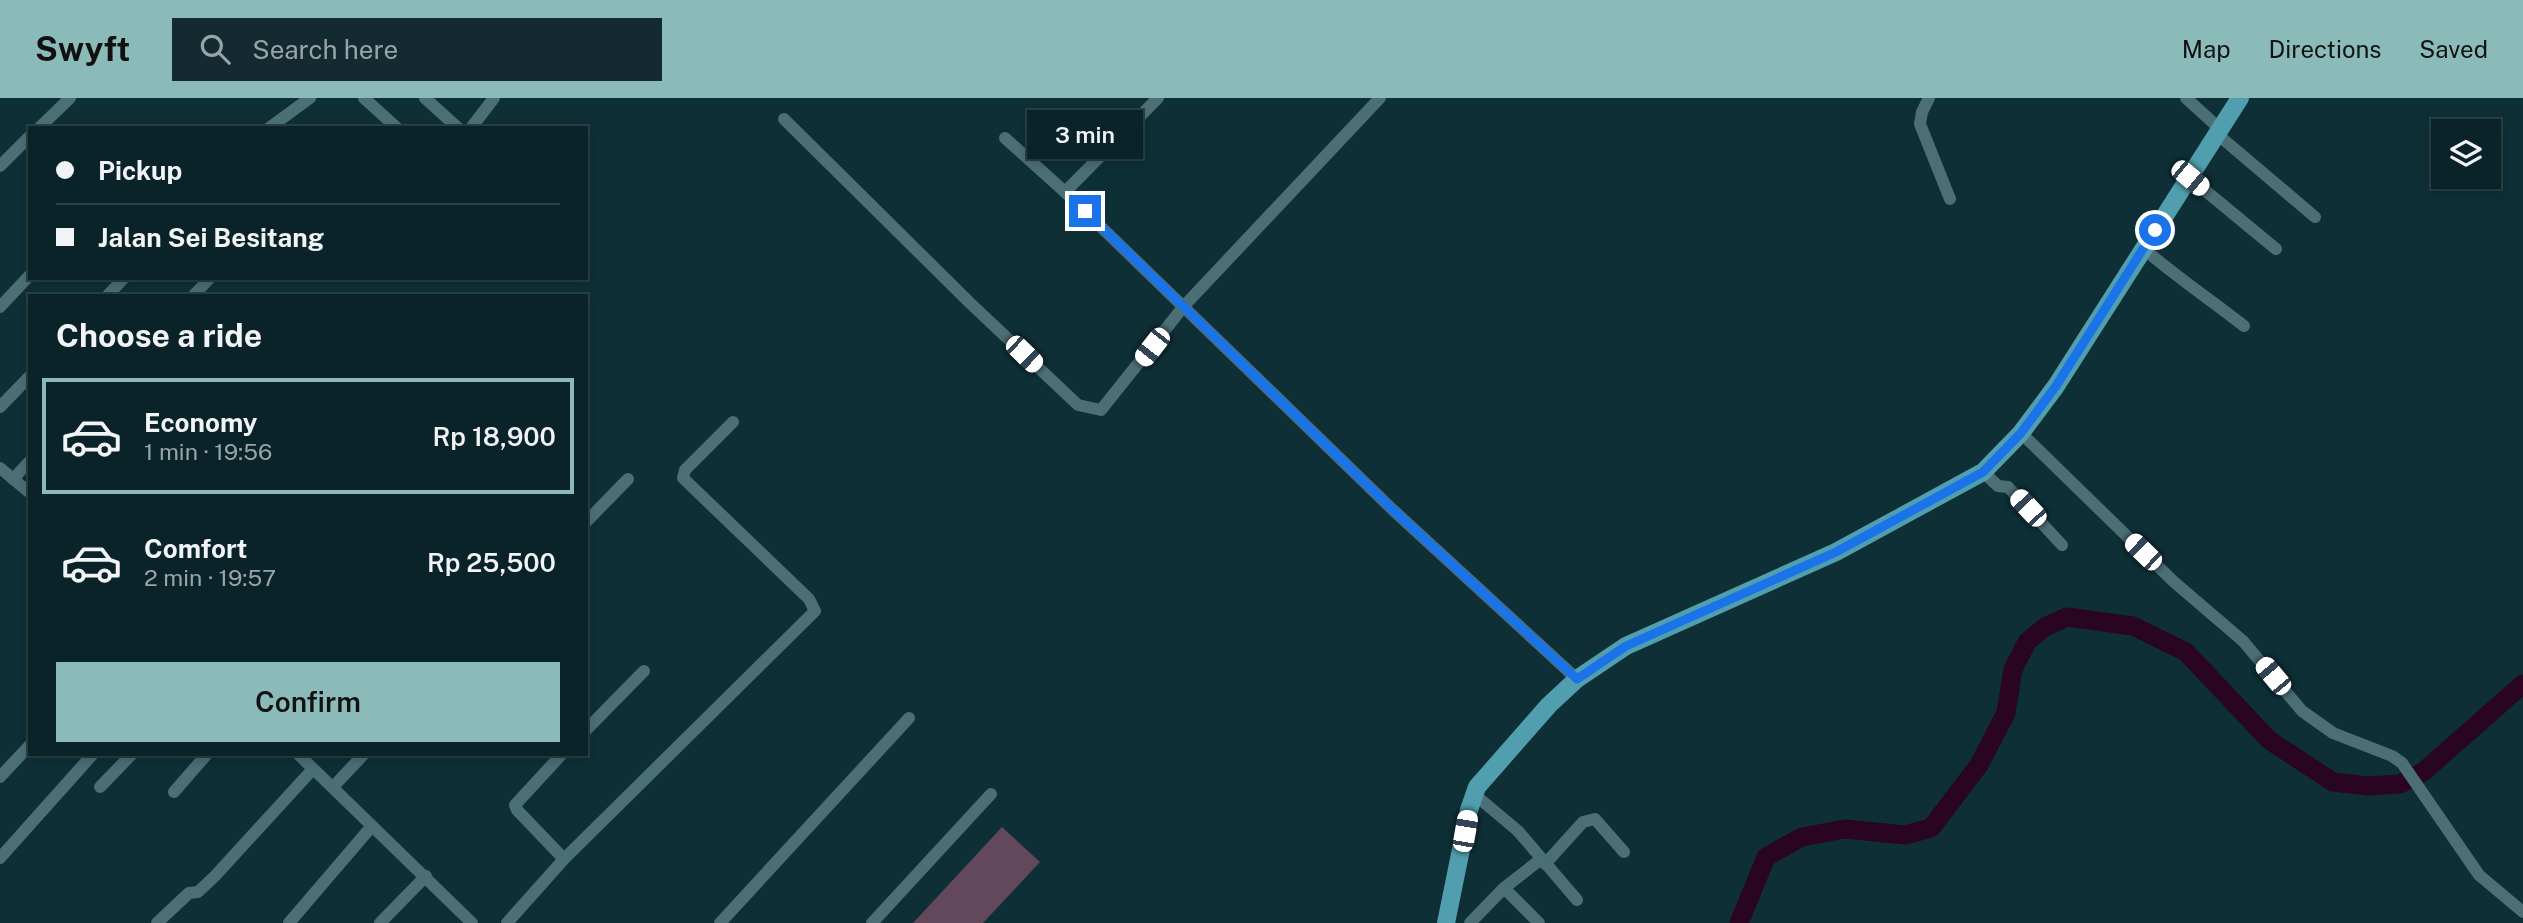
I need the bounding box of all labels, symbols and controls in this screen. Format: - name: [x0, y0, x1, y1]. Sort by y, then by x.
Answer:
- search box: [172, 18, 662, 81]
- text: Swyft: [35, 30, 130, 68]
- icon: search: [196, 30, 234, 68]
- text: Search here: [252, 34, 398, 65]
- text: Map: [2182, 35, 2231, 63]
- text: Directions: [2269, 35, 2381, 63]
- text: Saved: [2419, 35, 2488, 63]
- callout: 3 min: [1027, 109, 1143, 158]
- map controls: [2431, 119, 2501, 189]
- button: layers: [2431, 119, 2501, 189]
- text: 3 min: [1055, 121, 1115, 148]
- text: Pickup: [98, 155, 182, 186]
- car: [2168, 156, 2213, 200]
- route end: [1069, 195, 1101, 227]
- route start: [2139, 214, 2171, 246]
- text: Jalan Sei Besitang: [98, 222, 324, 253]
- text: Choose a ride: [56, 317, 262, 354]
- car: [1131, 324, 1174, 370]
- car: [1002, 332, 1047, 376]
- icon: car: [60, 405, 123, 468]
- text: Economy: [144, 407, 257, 438]
- text: Rp 18,900: [433, 421, 556, 452]
- text: 1 min · 19:56: [144, 438, 272, 465]
- car: [2006, 485, 2051, 531]
- car: [2121, 530, 2166, 574]
- icon: car: [60, 531, 123, 594]
- text: Comfort: [144, 533, 247, 564]
- text: Rp 25,500: [427, 547, 556, 578]
- text: 2 min · 19:57: [144, 564, 276, 591]
- car: [2252, 653, 2295, 699]
- button: Confirm: [56, 662, 560, 742]
- car: [1452, 808, 1479, 854]

